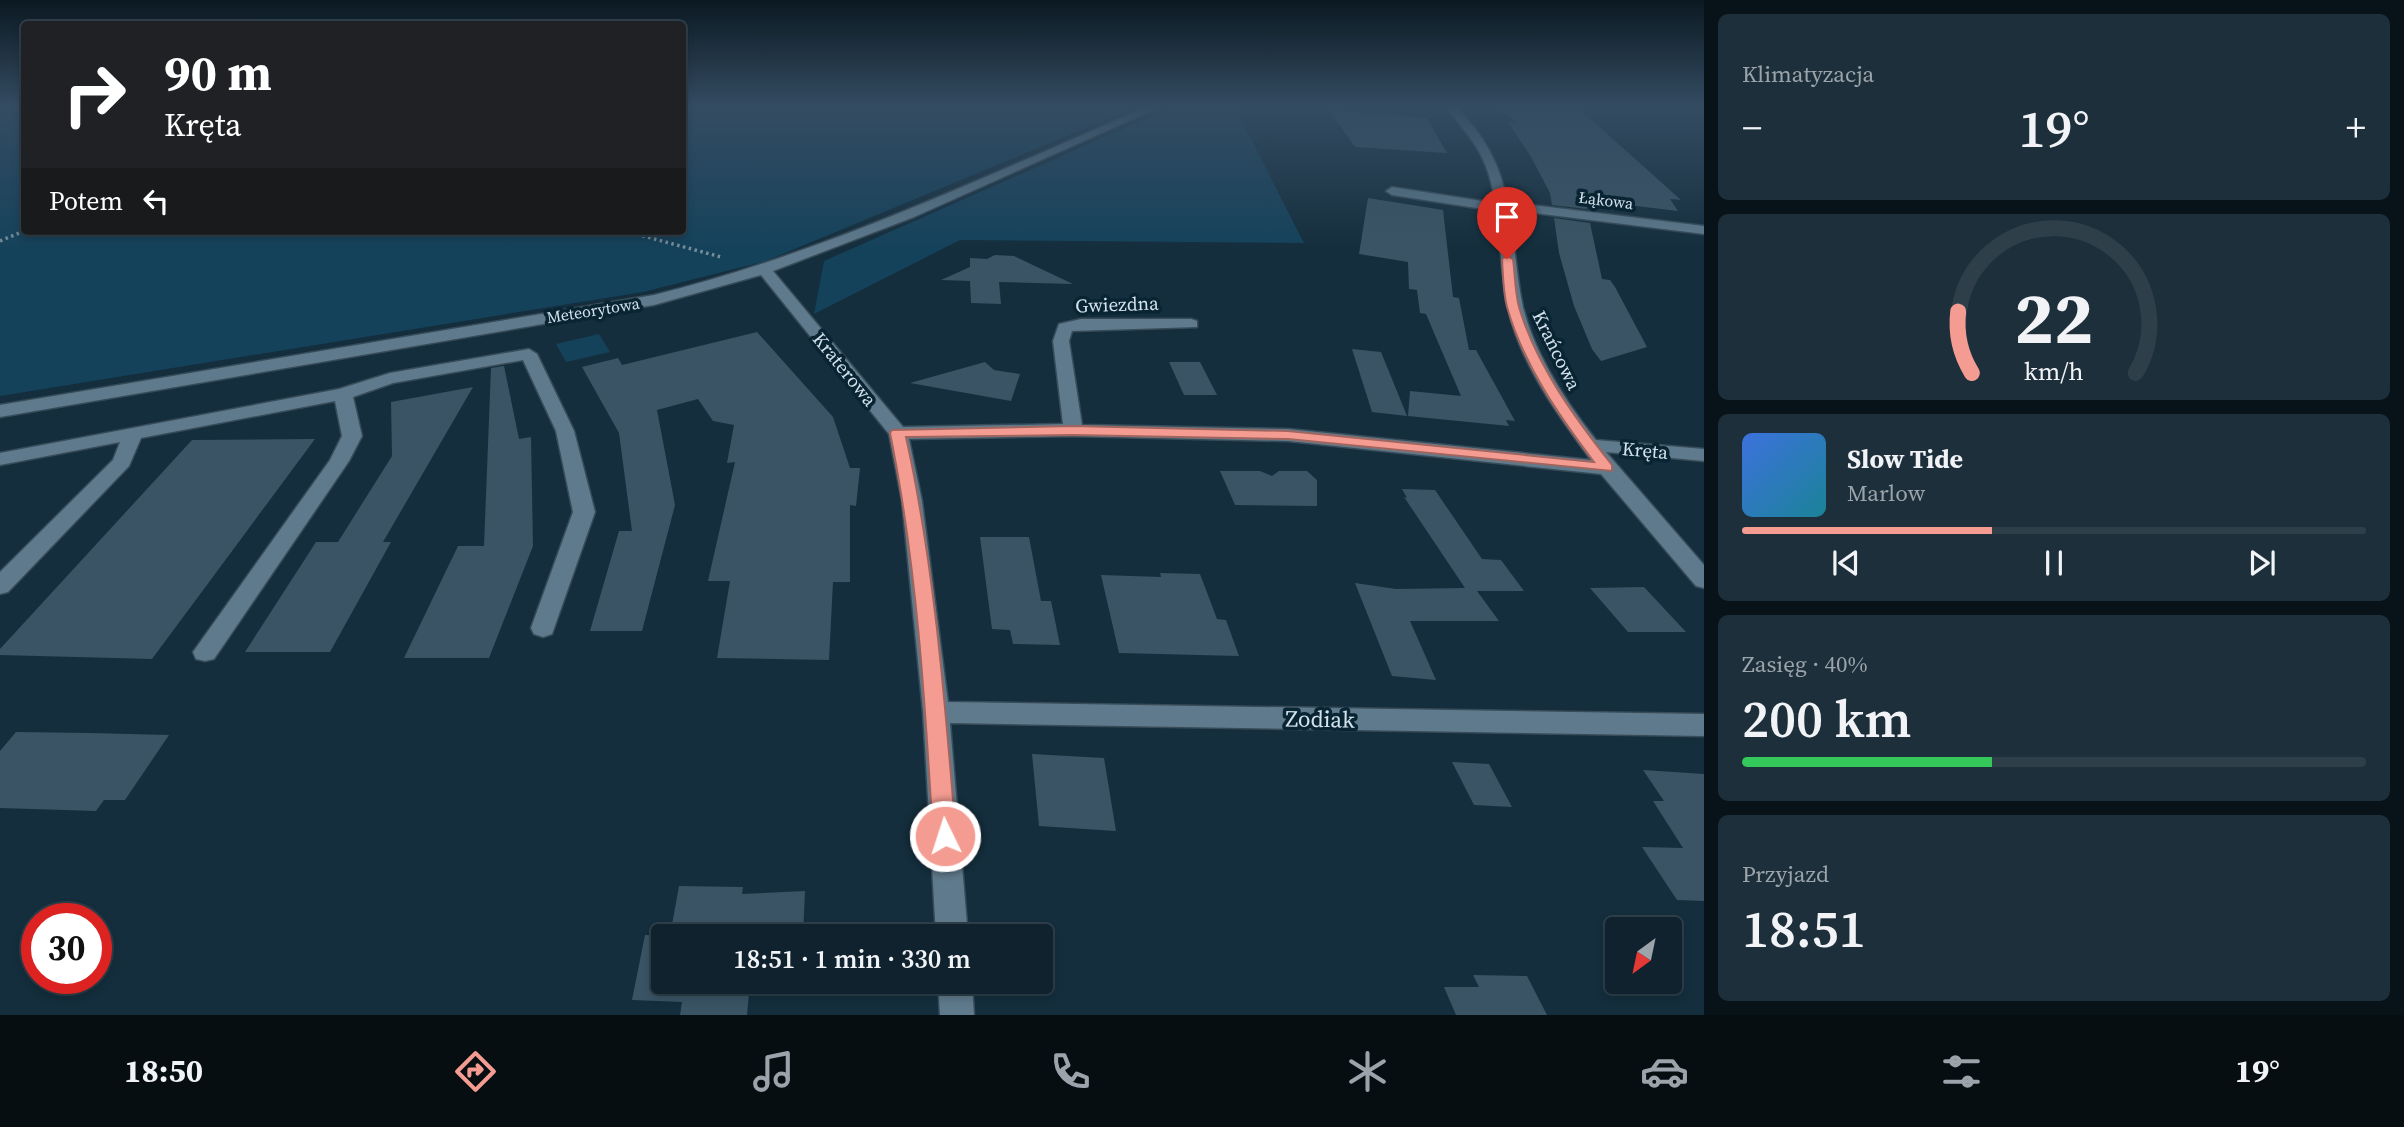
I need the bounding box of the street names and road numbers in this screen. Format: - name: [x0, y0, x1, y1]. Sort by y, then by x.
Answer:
- street label: Łąkowa: [1577, 186, 1635, 214]
- street label: Gwiezdna: [1075, 290, 1159, 318]
- street label: Meteorytowa: [545, 292, 642, 328]
- street label: Krańcowa: [1527, 306, 1587, 394]
- street label: Kraterowa: [807, 327, 883, 412]
- street label: Kręta: [1621, 435, 1669, 465]
- street label: Zodiak: [1285, 702, 1355, 736]

